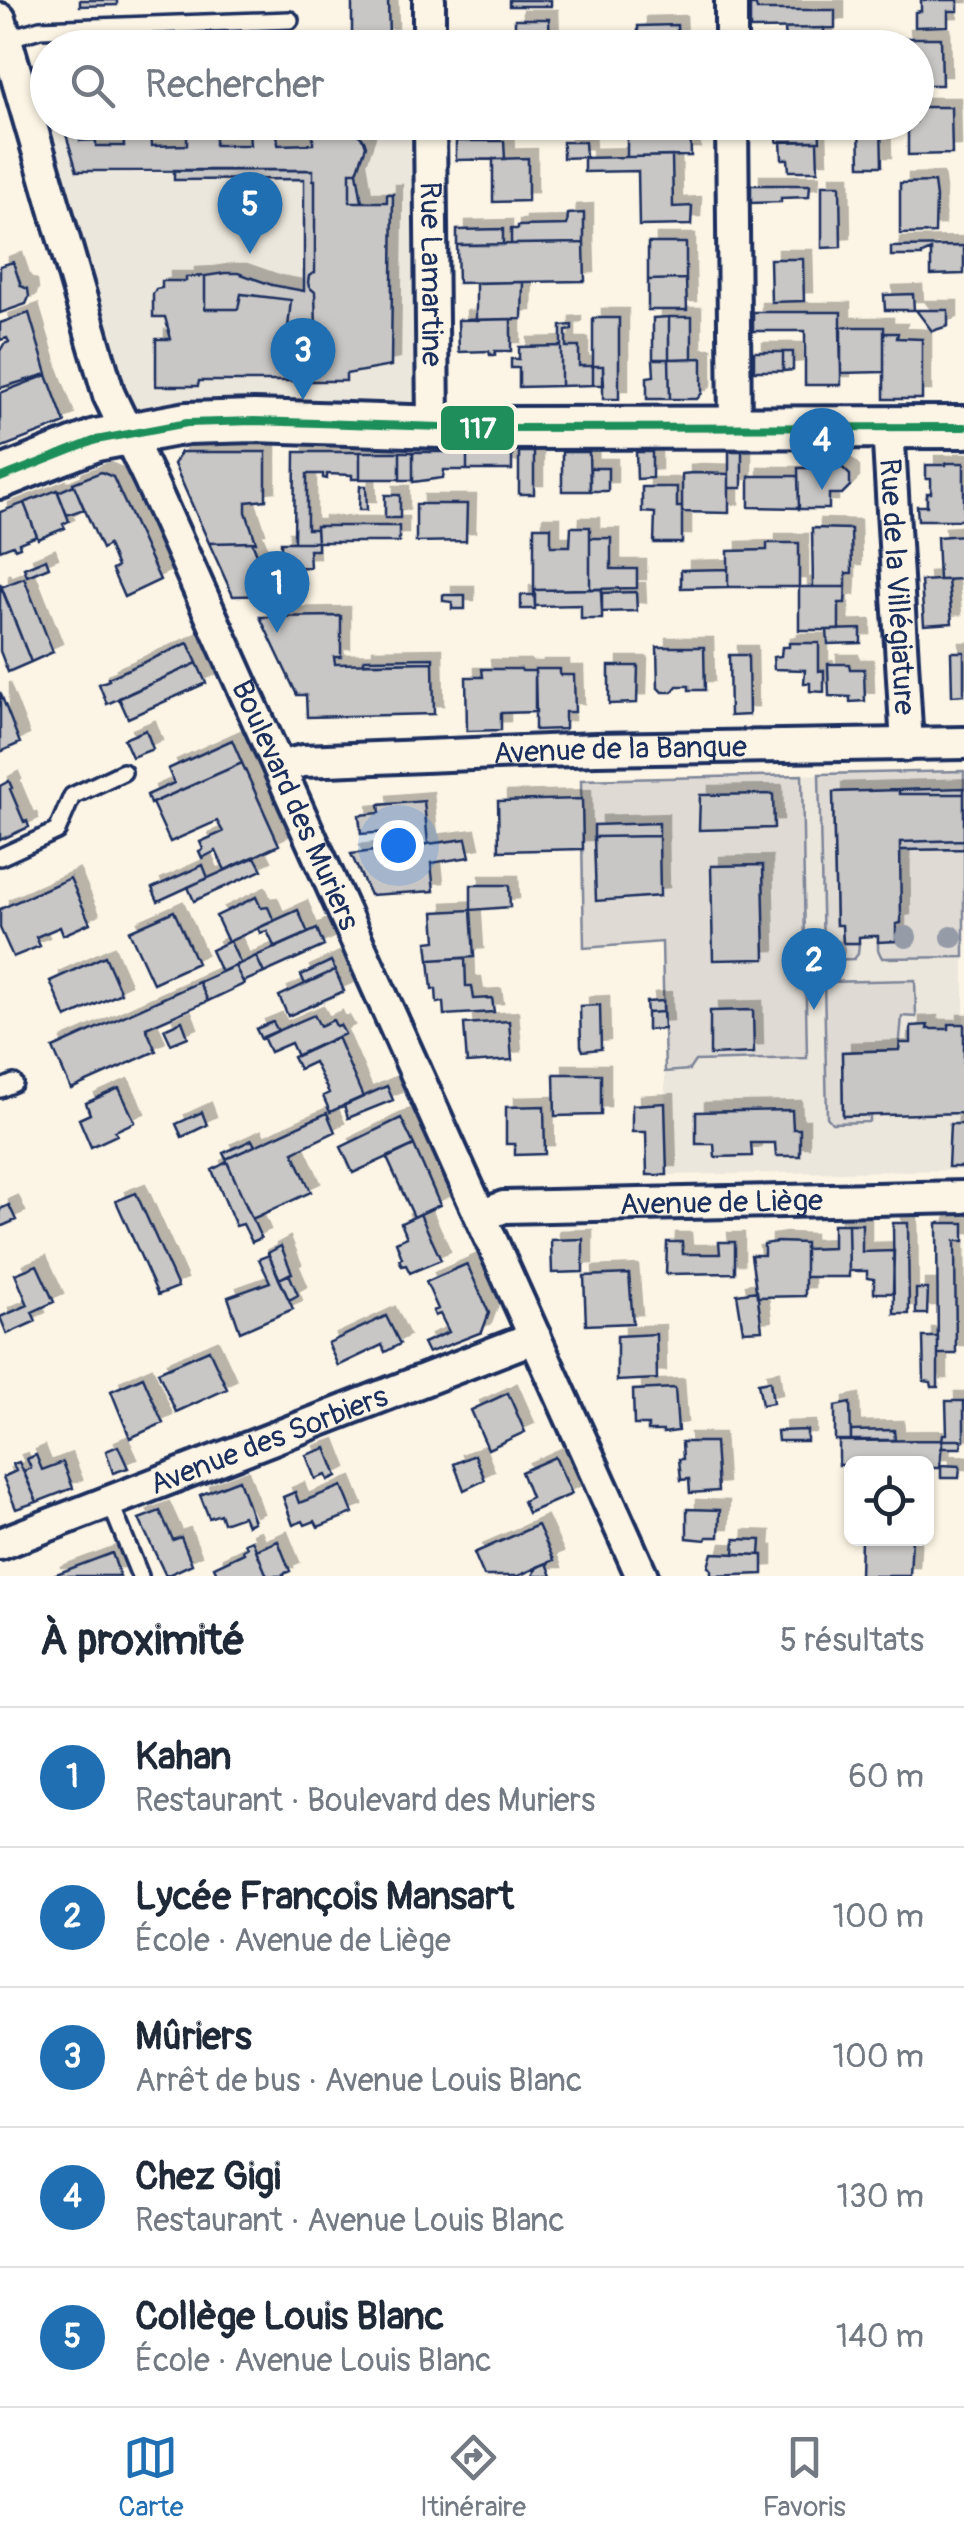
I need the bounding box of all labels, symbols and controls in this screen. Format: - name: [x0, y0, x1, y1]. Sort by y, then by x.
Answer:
- search box: [30, 30, 934, 140]
- icon: search: [65, 58, 120, 113]
- text: Rechercher: [145, 61, 325, 109]
- pin: 5: [218, 172, 282, 254]
- street label: Rue Lamartine: [412, 181, 451, 367]
- pin: 3: [270, 318, 336, 400]
- line badge: 117: [439, 404, 516, 452]
- pin: 4: [790, 408, 854, 490]
- text: 117: [460, 412, 497, 447]
- street label: Rue de la Villégiature: [871, 457, 924, 716]
- pin: 1: [244, 550, 310, 633]
- street label: Boulevard des Muriers: [224, 674, 368, 936]
- street label: Avenue de la Banque: [493, 728, 747, 772]
- your location: [373, 820, 424, 871]
- pin: 2: [782, 928, 846, 1010]
- street label: Avenue de Liège: [619, 1182, 823, 1223]
- street label: Avenue des Sorbiers: [144, 1377, 393, 1503]
- map controls: [844, 1456, 934, 1546]
- button: locate: [844, 1456, 934, 1546]
- text: À proximité: [40, 1615, 245, 1667]
- text: 5 résultats: [780, 1621, 924, 1661]
- text: Kahan: [135, 1733, 231, 1781]
- text: 1: [66, 1757, 79, 1797]
- text: 60 m: [848, 1757, 924, 1797]
- text: Restaurant · Boulevard des Muriers: [135, 1781, 595, 1821]
- text: Lycée François Mansart: [135, 1873, 514, 1921]
- text: 2: [64, 1897, 81, 1937]
- text: 100 m: [832, 1897, 924, 1937]
- text: École · Avenue de Liège: [135, 1921, 451, 1961]
- text: Mûriers: [135, 2013, 252, 2061]
- text: 3: [64, 2037, 81, 2077]
- text: 100 m: [832, 2037, 924, 2077]
- text: Arrêt de bus · Avenue Louis Blanc: [135, 2061, 582, 2101]
- text: Chez Gigi: [135, 2153, 281, 2201]
- text: 4: [63, 2177, 82, 2217]
- text: 130 m: [836, 2177, 924, 2217]
- text: Restaurant · Avenue Louis Blanc: [135, 2201, 565, 2241]
- text: Collège Louis Blanc: [135, 2293, 444, 2341]
- text: 5: [64, 2317, 81, 2357]
- text: 140 m: [836, 2317, 924, 2357]
- text: École · Avenue Louis Blanc: [135, 2341, 492, 2381]
- tab: Carte: [118, 2430, 184, 2525]
- tab: Itinéraire: [420, 2430, 526, 2525]
- tab: Favoris: [762, 2430, 846, 2525]

